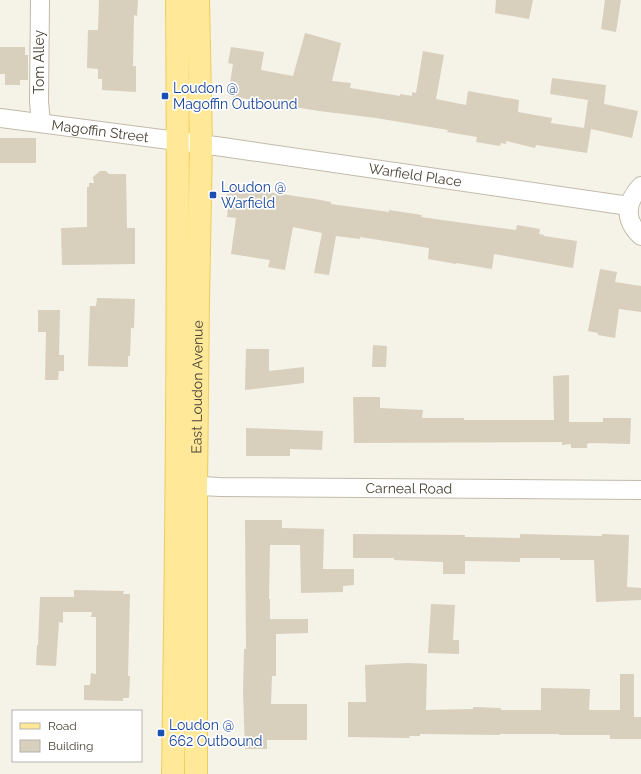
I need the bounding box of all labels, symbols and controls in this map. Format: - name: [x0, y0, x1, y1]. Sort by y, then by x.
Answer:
- street label: Tom Alley: [31, 30, 47, 94]
- place label: Loudon @ Magoffin Outbound: [173, 80, 297, 112]
- marker: Loudon @ Magoffin Outbound: [160, 91, 170, 101]
- street label: Magoffin Street: [51, 117, 150, 145]
- street label: Warfield Place: [368, 160, 463, 190]
- place label: Loudon @ Warfield: [221, 179, 286, 211]
- marker: Loudon @ Warfield: [208, 190, 218, 200]
- street label: East Loudon Avenue: [188, 320, 206, 454]
- street label: Carneal Road: [365, 480, 452, 497]
- legend: [12, 710, 142, 762]
- place label: Loudon @ 662 Outbound: [169, 717, 262, 749]
- text: Road: [48, 719, 77, 733]
- marker: Loudon @ 662 Outbound: [156, 728, 166, 738]
- text: Building: [48, 739, 94, 753]

